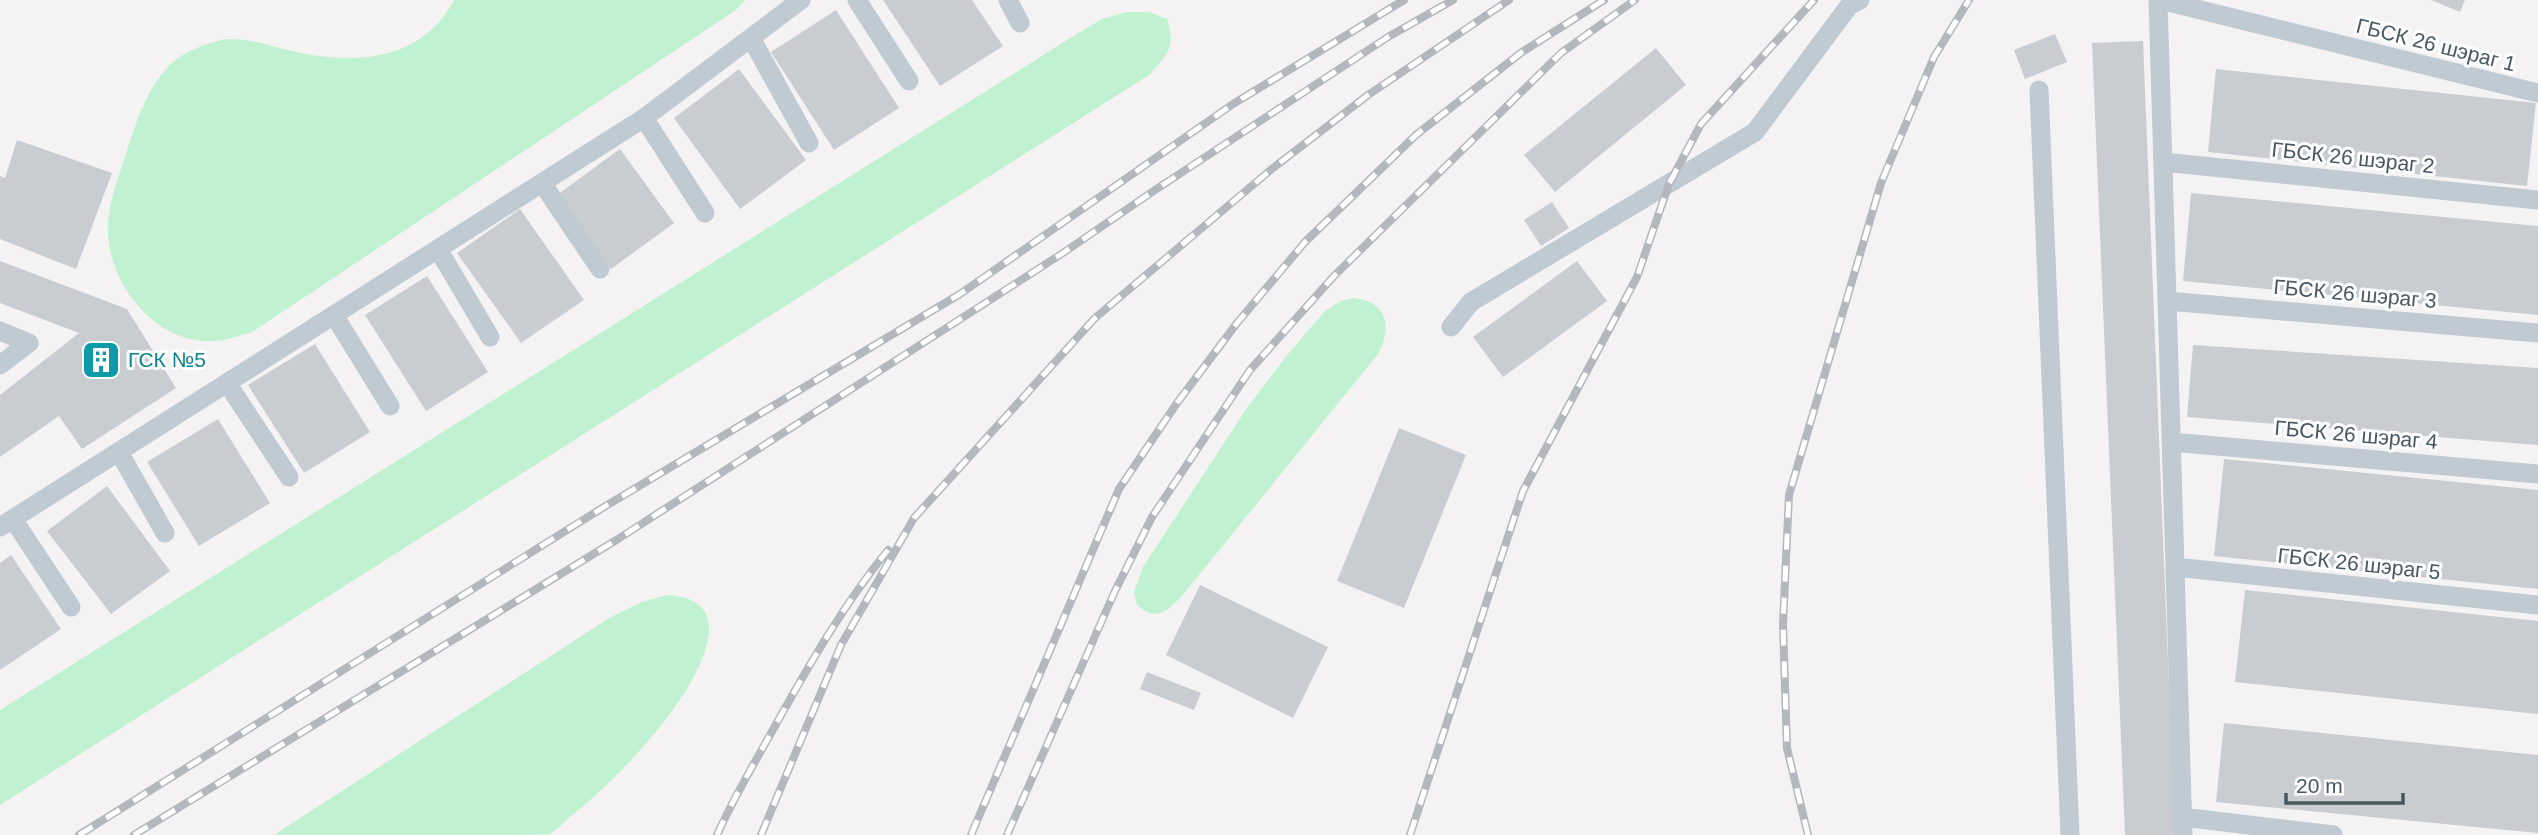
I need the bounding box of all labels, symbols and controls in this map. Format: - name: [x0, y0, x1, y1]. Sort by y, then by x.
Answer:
- street label: ГБСК 26 шэраг 1: [2354, 14, 2518, 75]
- street label: ГБСК 26 шэраг 2: [2271, 138, 2436, 177]
- street label: ГБСК 26 шэраг 3: [2273, 275, 2437, 312]
- building icon: ГСК №5: [80, 339, 122, 381]
- place label: ГСК №5: [128, 348, 206, 371]
- street label: ГБСК 26 шэраг 4: [2274, 416, 2439, 453]
- street label: ГБСК 26 шэраг 5: [2277, 544, 2442, 583]
- scale bar: [2286, 762, 2403, 806]
- text: 20 m: [2296, 774, 2343, 797]

